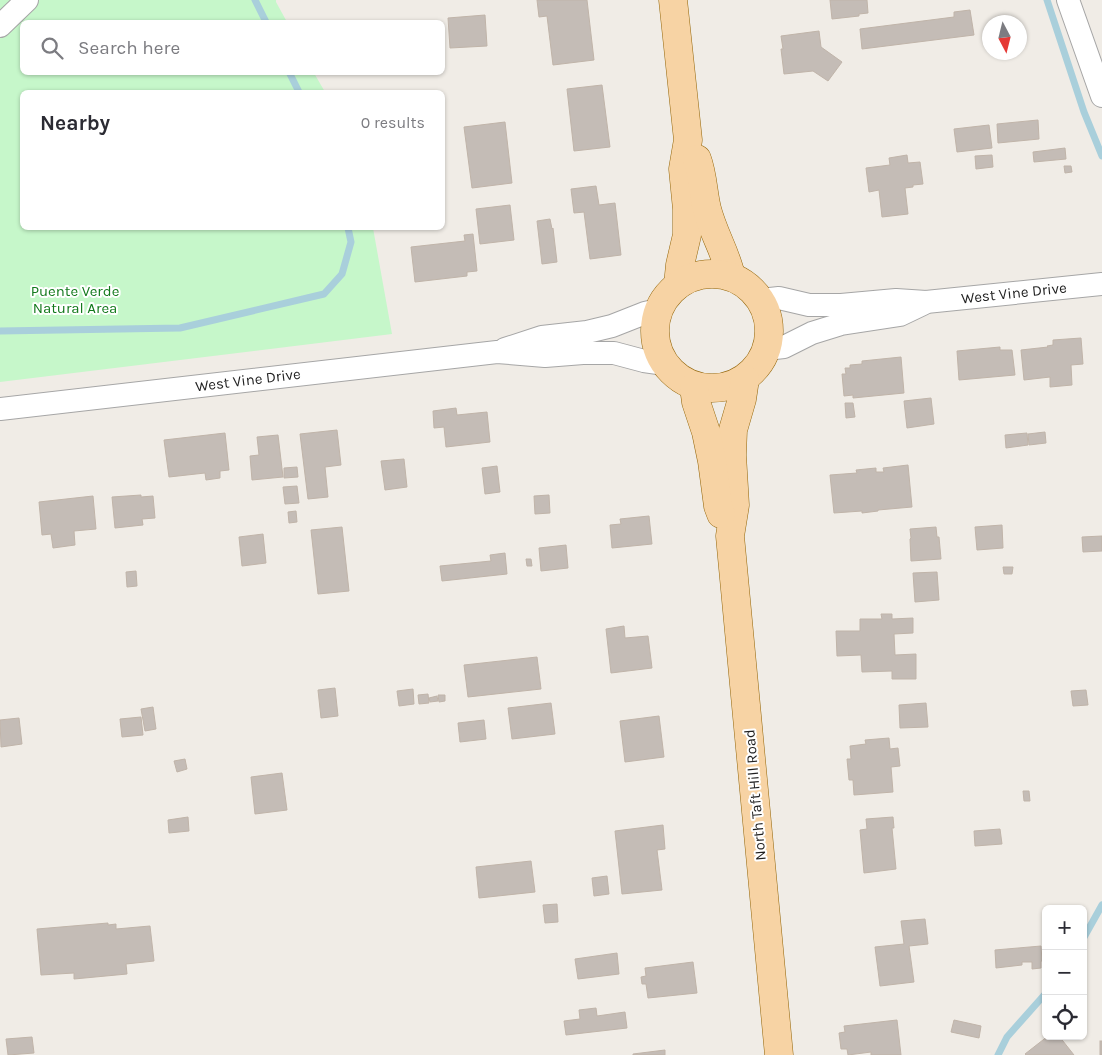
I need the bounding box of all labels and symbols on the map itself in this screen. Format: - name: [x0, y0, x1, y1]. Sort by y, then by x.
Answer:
- north arrow: [982, 15, 1027, 60]
- street label: West Vine Drive: [960, 279, 1068, 307]
- park label: Puente Verde Natural Area: [31, 282, 119, 317]
- street label: West Vine Drive: [194, 365, 302, 395]
- street label: North Taft Hill Road: [740, 728, 770, 862]

